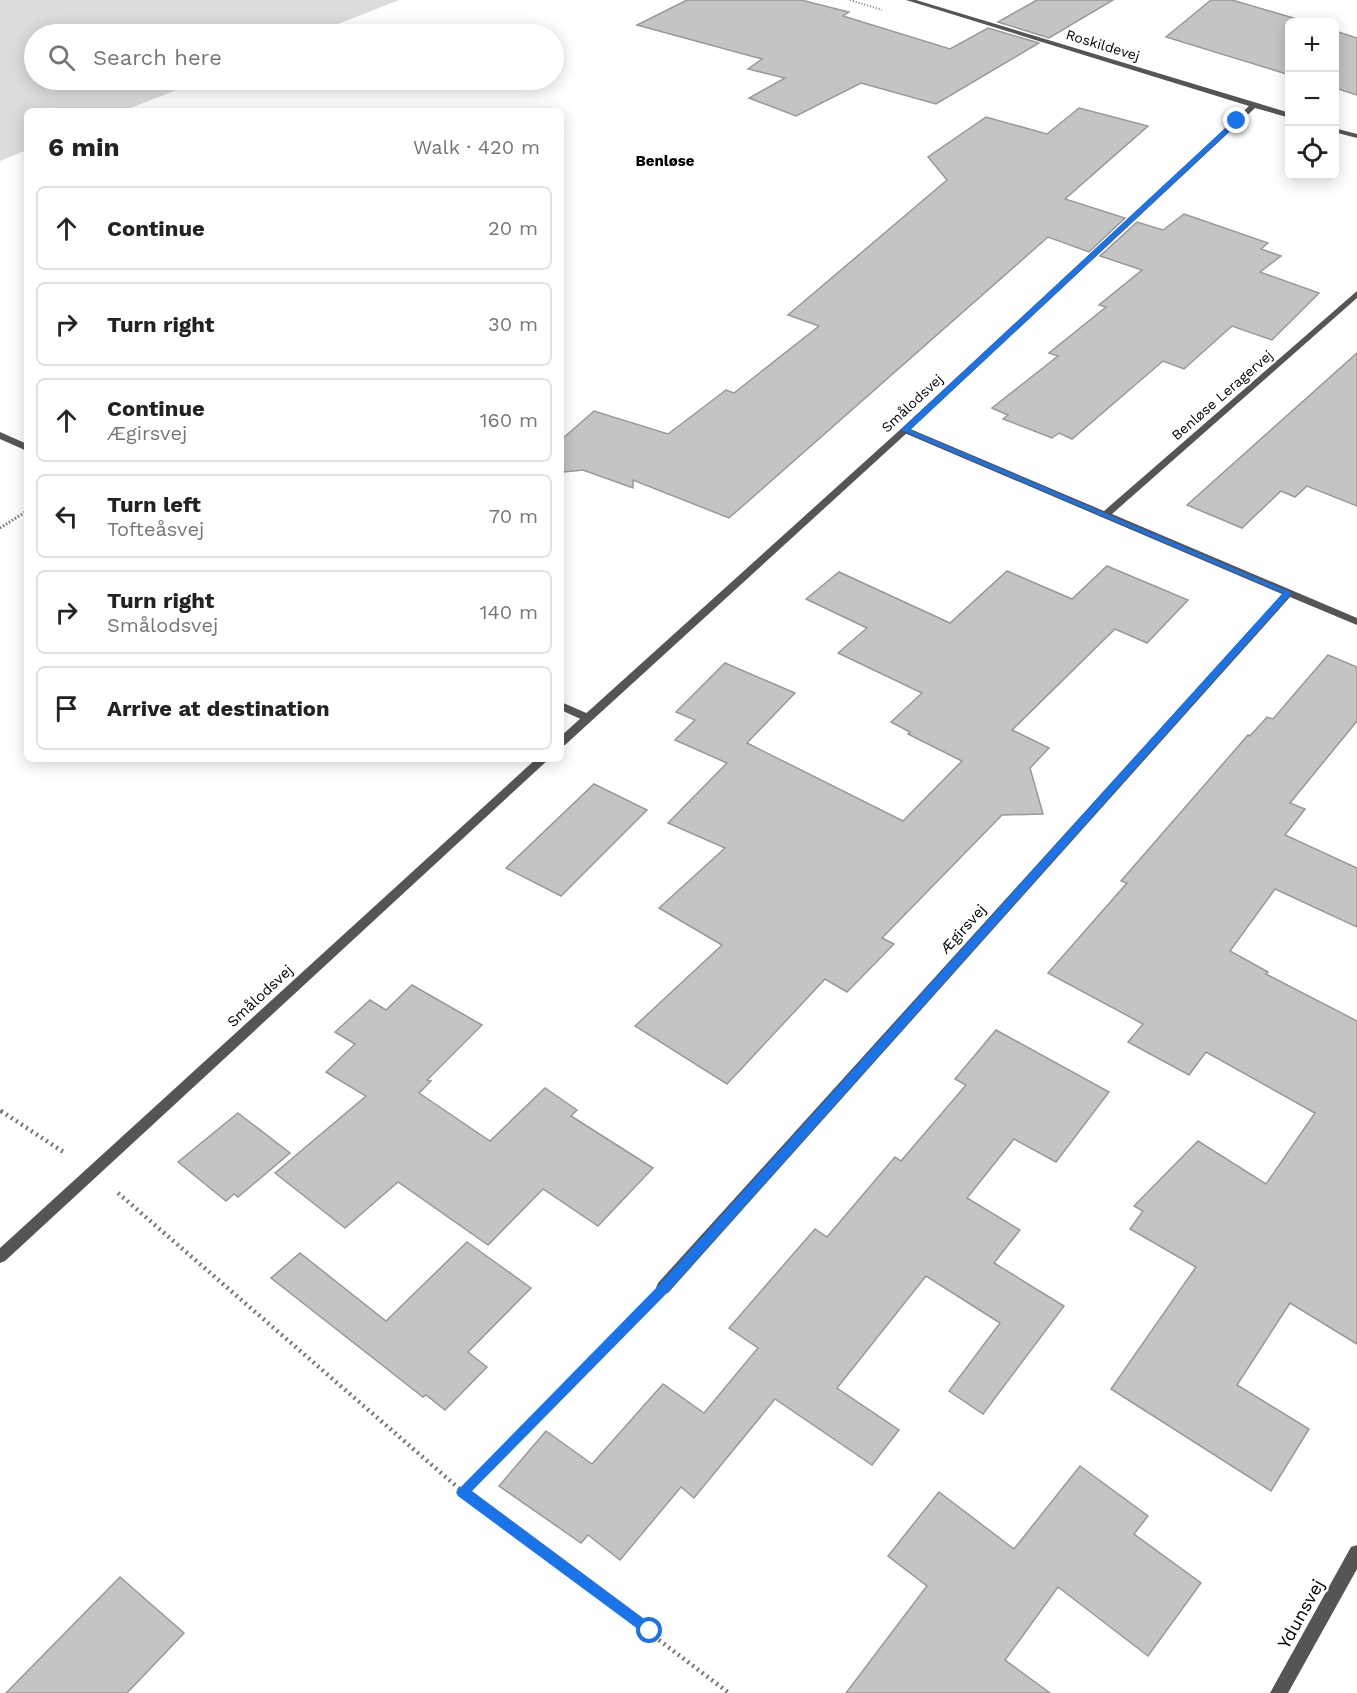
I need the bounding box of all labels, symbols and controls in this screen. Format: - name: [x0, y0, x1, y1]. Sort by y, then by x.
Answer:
- map controls: [1285, 18, 1339, 180]
- button: +: [1285, 18, 1339, 72]
- search box: [24, 24, 564, 90]
- street label: Roskildevej: [1064, 26, 1142, 64]
- icon: search: [45, 41, 78, 74]
- text: Search here: [93, 45, 222, 70]
- button: −: [1285, 72, 1339, 126]
- route end: [1223, 107, 1249, 133]
- button: locate: [1285, 126, 1339, 180]
- text: 6 min: [48, 132, 120, 162]
- text: Walk · 420 m: [413, 135, 540, 159]
- district label: Benløse: [636, 152, 695, 170]
- icon: ahead: [50, 212, 83, 245]
- text: Continue: [107, 216, 205, 241]
- text: 20 m: [488, 216, 538, 240]
- icon: right: [50, 308, 83, 341]
- text: Turn right: [107, 312, 214, 337]
- text: 30 m: [488, 312, 538, 336]
- street label: Benløse Leragervej: [1168, 347, 1276, 443]
- street label: Smålodsvej: [878, 371, 946, 435]
- text: Continue: [107, 396, 205, 421]
- icon: ahead: [50, 404, 83, 437]
- text: 160 m: [480, 408, 538, 432]
- text: Ægirsvej: [107, 421, 187, 445]
- text: Turn left: [107, 492, 201, 517]
- icon: left: [50, 500, 83, 533]
- text: 70 m: [489, 504, 538, 528]
- text: Tofteåsvej: [107, 517, 204, 541]
- text: Turn right: [107, 588, 214, 613]
- icon: right: [50, 596, 83, 629]
- text: 140 m: [480, 600, 538, 624]
- text: Smålodsvej: [107, 613, 218, 637]
- icon: arrive: [50, 692, 83, 725]
- text: Arrive at destination: [107, 696, 330, 721]
- street label: Ægirsvej: [936, 901, 990, 957]
- street label: Smålodsvej: [223, 961, 297, 1031]
- street label: Ydunsvej: [1273, 1575, 1328, 1652]
- route start: [636, 1617, 662, 1643]

